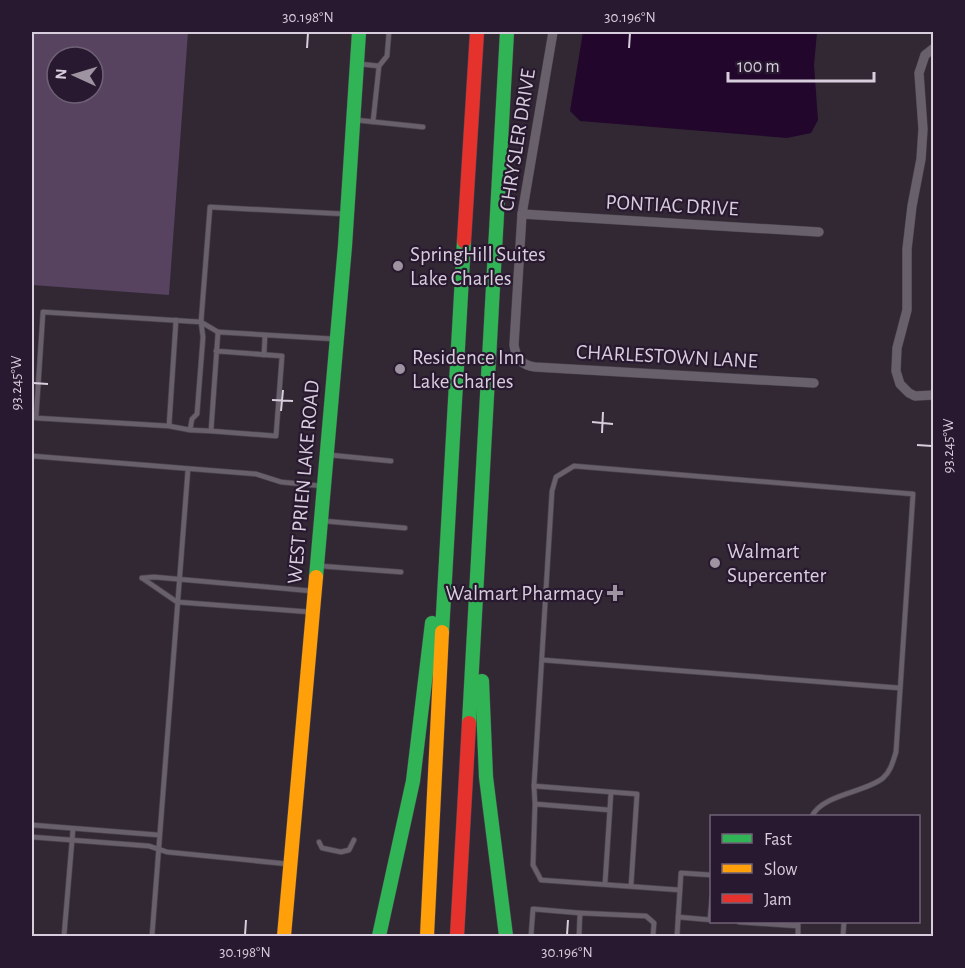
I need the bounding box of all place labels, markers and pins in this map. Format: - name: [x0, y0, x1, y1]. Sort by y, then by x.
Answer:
- place label: SpringHill Suites Lake Charles: [410, 244, 546, 289]
- marker: SpringHill Suites Lake Charles: [391, 259, 405, 273]
- place label: Residence Inn Lake Charles: [412, 347, 525, 392]
- marker: Residence Inn Lake Charles: [393, 362, 407, 376]
- place label: Walmart Supercenter: [727, 541, 826, 586]
- marker: Walmart Supercenter: [708, 556, 722, 570]
- place label: Walmart Pharmacy: [446, 583, 603, 604]
- marker: Walmart Pharmacy: [608, 586, 622, 600]

